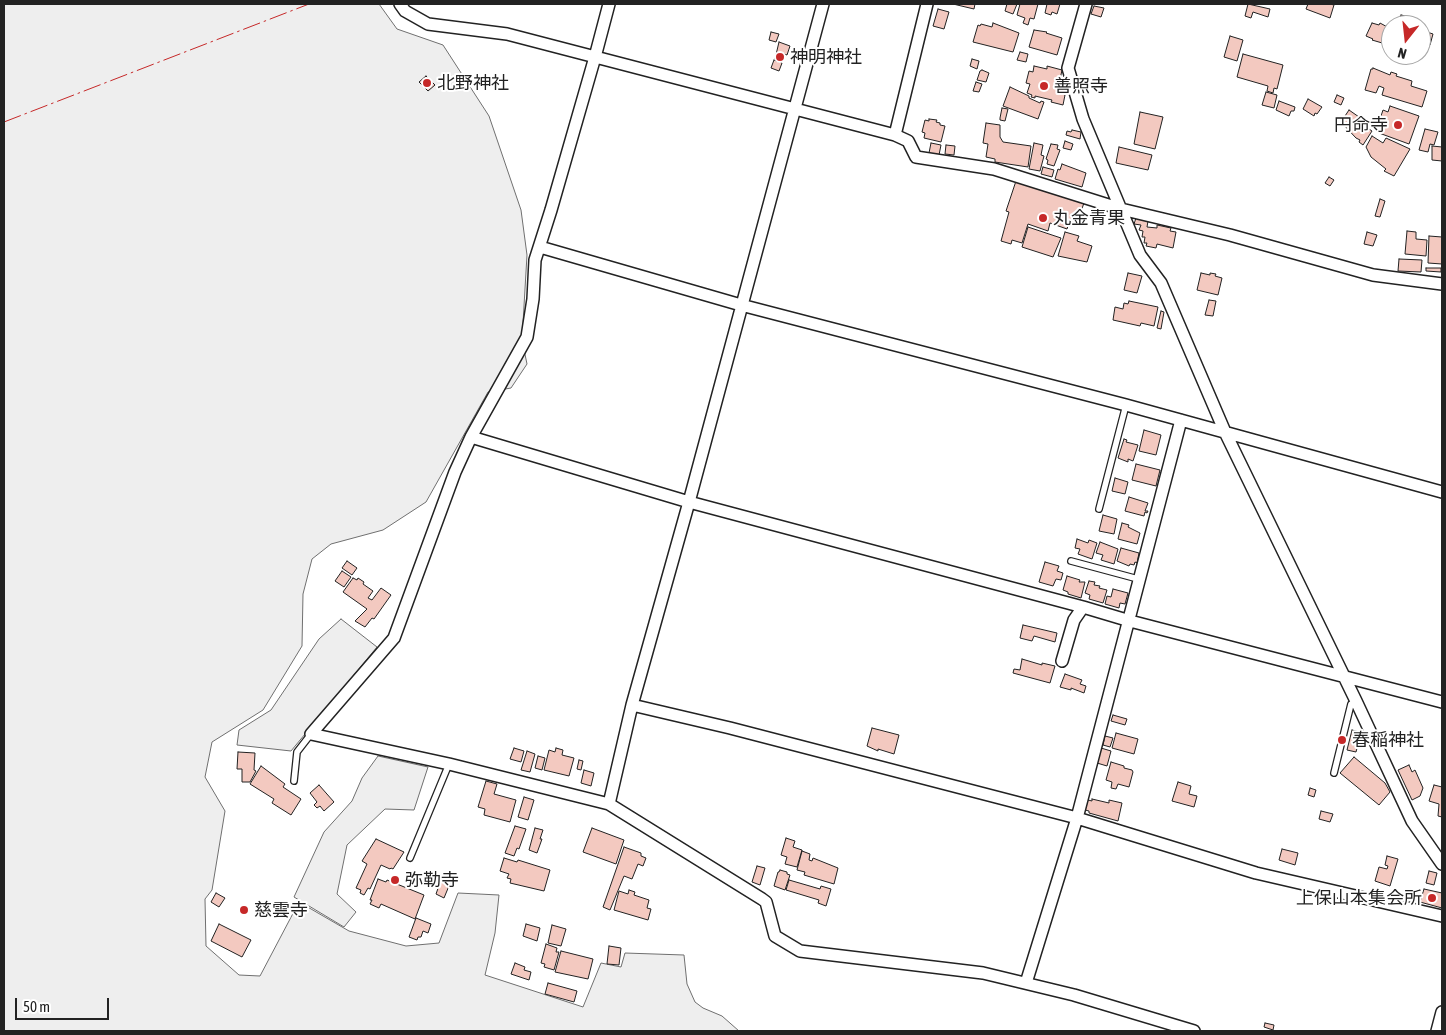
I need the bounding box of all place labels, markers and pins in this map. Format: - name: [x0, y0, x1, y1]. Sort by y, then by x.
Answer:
- place label: 神明神社: [790, 46, 862, 68]
- marker: 神明神社: [774, 51, 786, 63]
- place label: 北野神社: [437, 72, 509, 94]
- place label: 善照寺: [1054, 75, 1108, 97]
- marker: 北野神社: [421, 77, 433, 89]
- marker: 善照寺: [1038, 80, 1050, 92]
- place label: 円命寺: [1334, 114, 1388, 136]
- marker: 円命寺: [1392, 119, 1404, 131]
- place label: 丸金青果: [1053, 207, 1125, 229]
- marker: 丸金青果: [1037, 212, 1049, 224]
- place label: 春稲神社: [1352, 729, 1424, 751]
- marker: 春稲神社: [1336, 734, 1348, 746]
- place label: 弥勒寺: [405, 869, 459, 891]
- marker: 弥勒寺: [389, 874, 401, 886]
- place label: 上保山本集会所: [1296, 887, 1422, 909]
- marker: 上保山本集会所: [1426, 892, 1438, 904]
- place label: 慈雲寺: [254, 899, 308, 921]
- marker: 慈雲寺: [238, 904, 250, 916]

